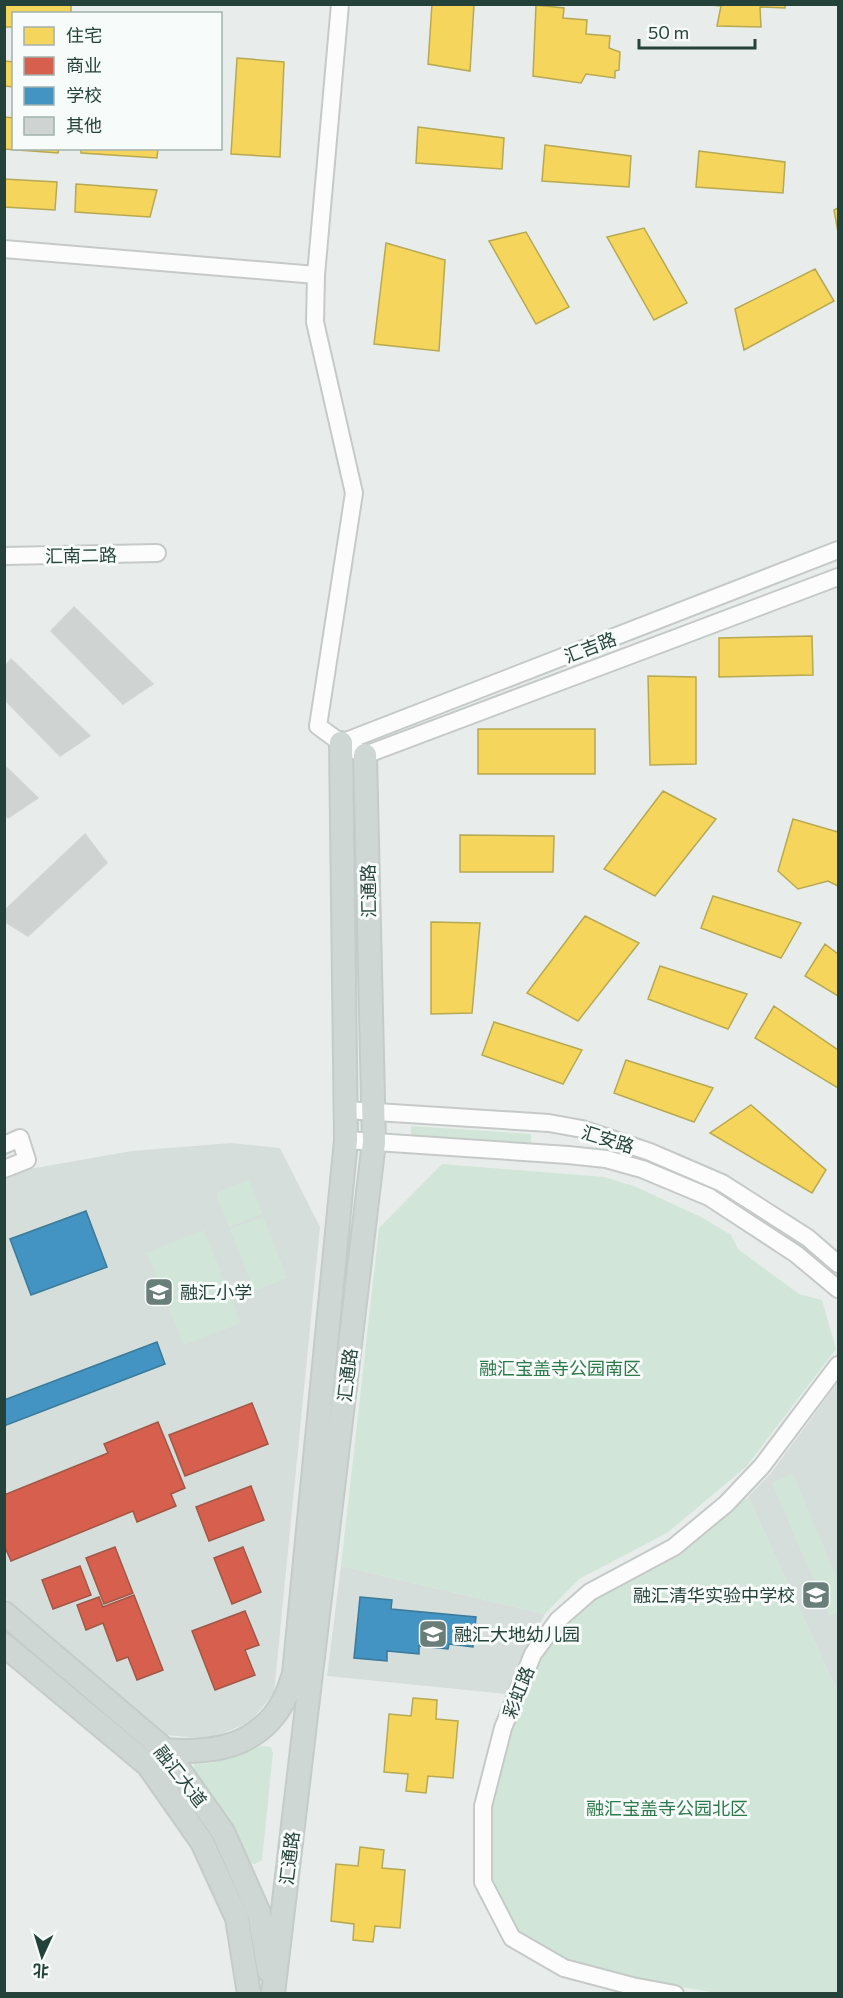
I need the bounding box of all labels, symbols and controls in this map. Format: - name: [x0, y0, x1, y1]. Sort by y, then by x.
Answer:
- legend: [12, 12, 222, 150]
- scale bar: [639, 12, 754, 50]
- text: 50 m: [648, 21, 689, 43]
- text: 住宅: [66, 24, 102, 46]
- text: 商业: [66, 54, 102, 76]
- text: 学校: [66, 84, 102, 106]
- text: 其他: [66, 114, 102, 136]
- street label: 汇南二路: [45, 543, 117, 567]
- street label: 汇吉路: [561, 627, 619, 667]
- street label: 汇通路: [357, 864, 379, 918]
- street label: 汇安路: [579, 1121, 637, 1157]
- school or university icon: 融汇小学: [143, 1276, 175, 1308]
- place label: 融汇小学: [180, 1281, 252, 1303]
- street label: 汇通路: [333, 1347, 361, 1403]
- park label: 融汇宝盖寺公园南区: [479, 1357, 641, 1379]
- school or university icon: 融汇清华实验中学校: [800, 1579, 832, 1611]
- place label: 融汇清华实验中学校: [633, 1584, 795, 1606]
- school or university icon: 融汇大地幼儿园: [417, 1618, 449, 1650]
- place label: 融汇大地幼儿园: [454, 1623, 580, 1645]
- street label: 彩虹路: [498, 1663, 538, 1721]
- street label: 融汇大道: [150, 1741, 212, 1811]
- park label: 融汇宝盖寺公园北区: [586, 1797, 748, 1819]
- street label: 汇通路: [275, 1830, 303, 1886]
- north arrow: [12, 1926, 72, 1986]
- text: 北: [32, 1961, 50, 1981]

